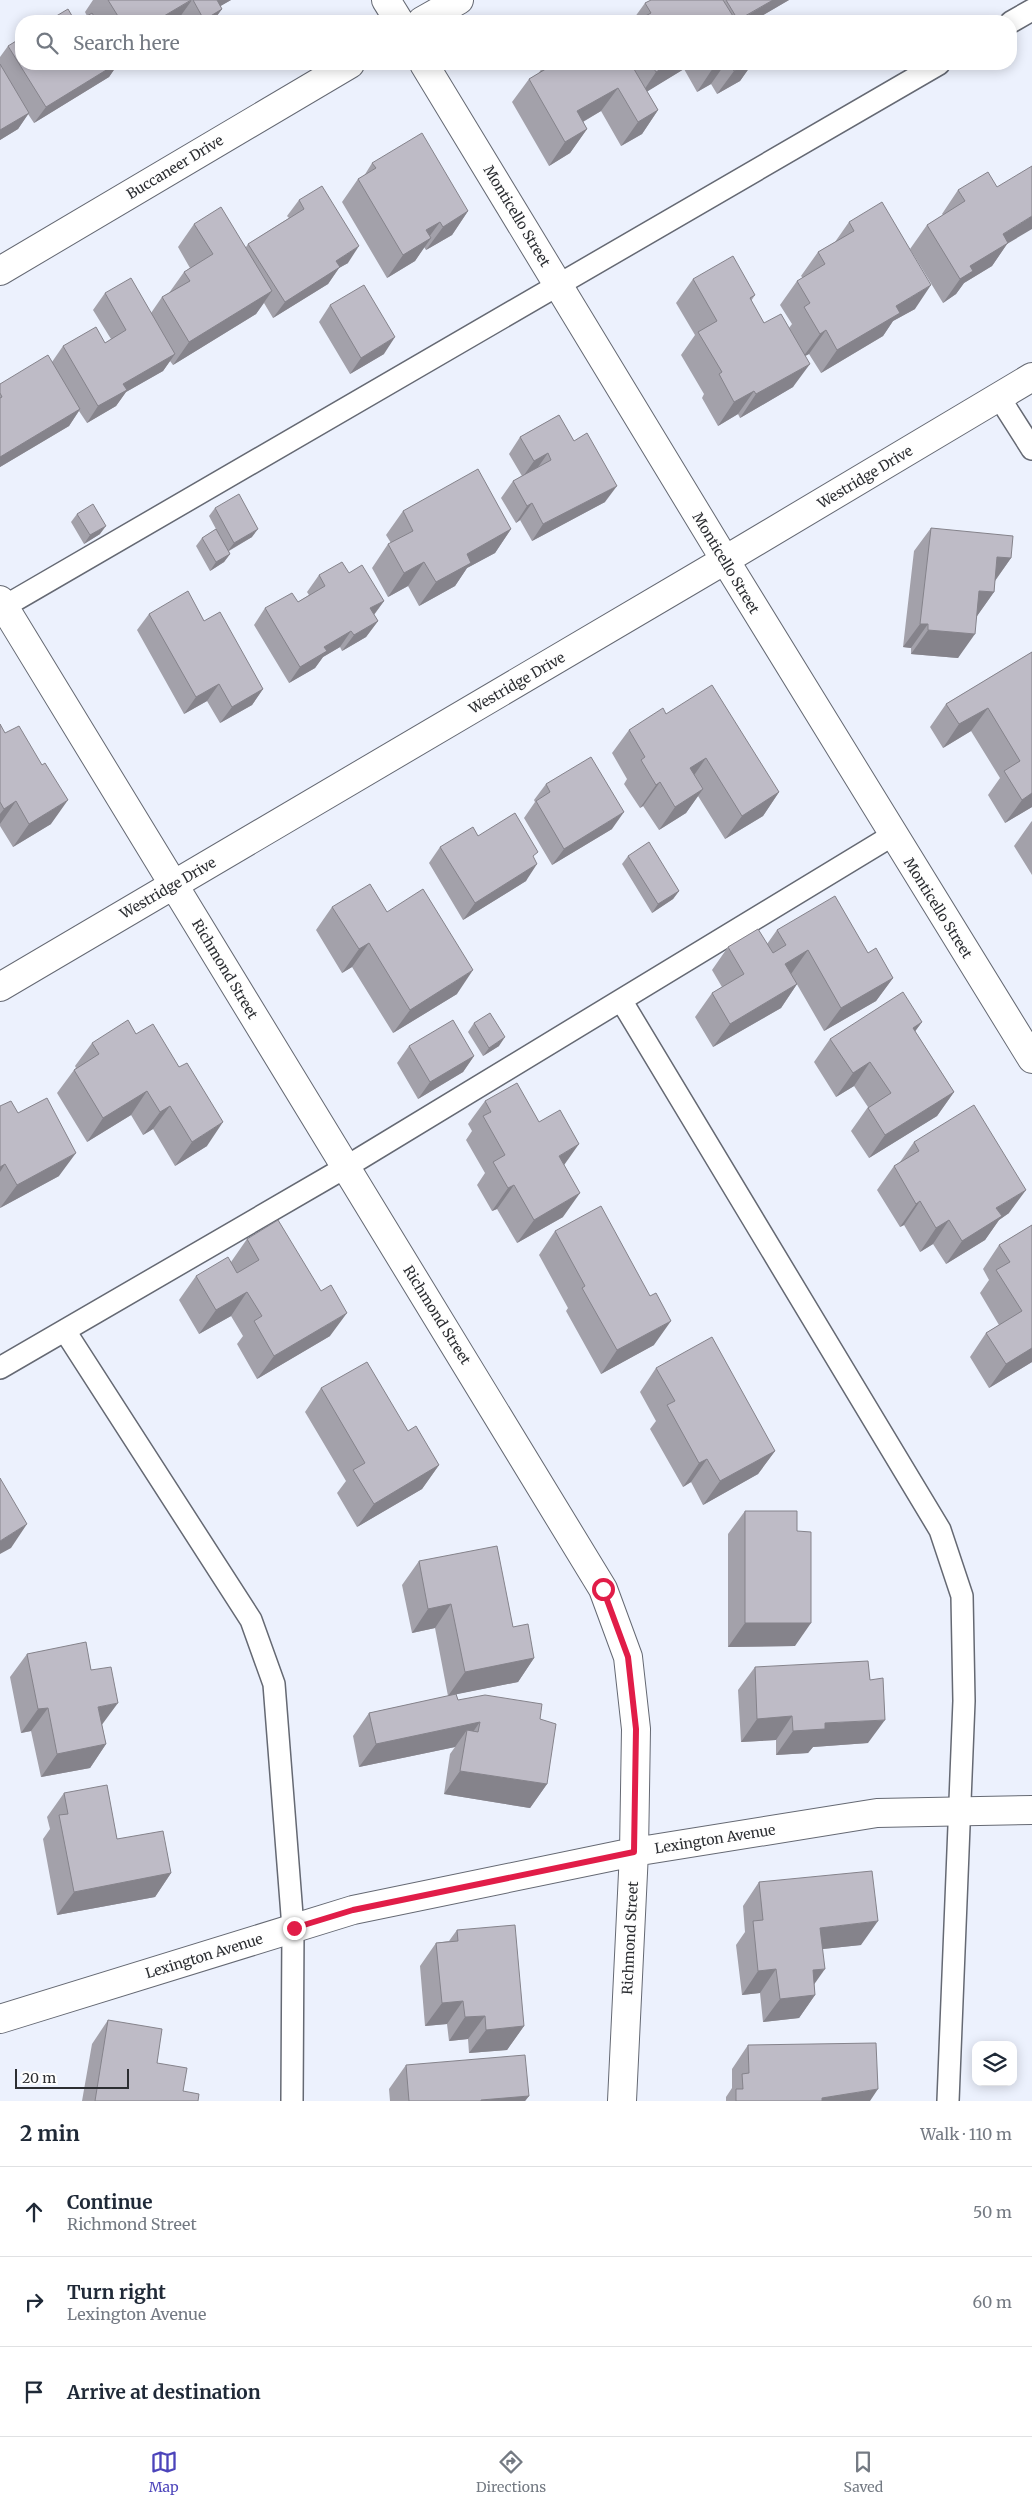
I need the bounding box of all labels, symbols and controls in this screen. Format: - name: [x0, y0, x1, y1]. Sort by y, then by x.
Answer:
- search box: [15, 15, 1017, 70]
- icon: search: [33, 29, 61, 57]
- text: Search here: [73, 31, 180, 55]
- street label: Buccaneer Drive: [123, 131, 227, 203]
- street label: Monticello Street: [480, 162, 555, 271]
- street label: Westridge Drive: [813, 442, 916, 513]
- street label: Monticello Street: [689, 509, 764, 618]
- street label: Westridge Drive: [465, 648, 568, 718]
- street label: Westridge Drive: [116, 853, 219, 923]
- street label: Monticello Street: [900, 854, 976, 962]
- street label: Richmond Street: [188, 916, 262, 1023]
- street label: Richmond Street: [399, 1262, 475, 1368]
- route start: [592, 1578, 615, 1601]
- street label: Lexington Avenue: [653, 1821, 777, 1857]
- street label: Richmond Street: [618, 1880, 642, 1995]
- route end: [283, 1917, 306, 1940]
- street label: Lexington Avenue: [143, 1930, 265, 1982]
- map controls: [972, 2041, 1017, 2086]
- button: layers: [972, 2041, 1017, 2086]
- scale bar: [15, 2066, 129, 2089]
- text: 20 m: [22, 2069, 56, 2087]
- text: 2 min: [20, 2120, 80, 2147]
- text: Walk · 110 m: [920, 2124, 1012, 2144]
- text: Continue: [67, 2190, 153, 2214]
- icon: ahead: [20, 2198, 48, 2226]
- text: 50 m: [973, 2202, 1012, 2222]
- text: Richmond Street: [67, 2214, 197, 2234]
- text: Turn right: [67, 2280, 166, 2304]
- icon: right: [20, 2288, 48, 2316]
- text: 60 m: [972, 2292, 1012, 2312]
- text: Lexington Avenue: [67, 2304, 206, 2324]
- icon: arrive: [20, 2378, 48, 2406]
- text: Arrive at destination: [67, 2380, 261, 2404]
- tab: Map: [149, 2448, 179, 2496]
- tab: Directions: [476, 2448, 546, 2496]
- tab: Saved: [844, 2448, 883, 2496]

